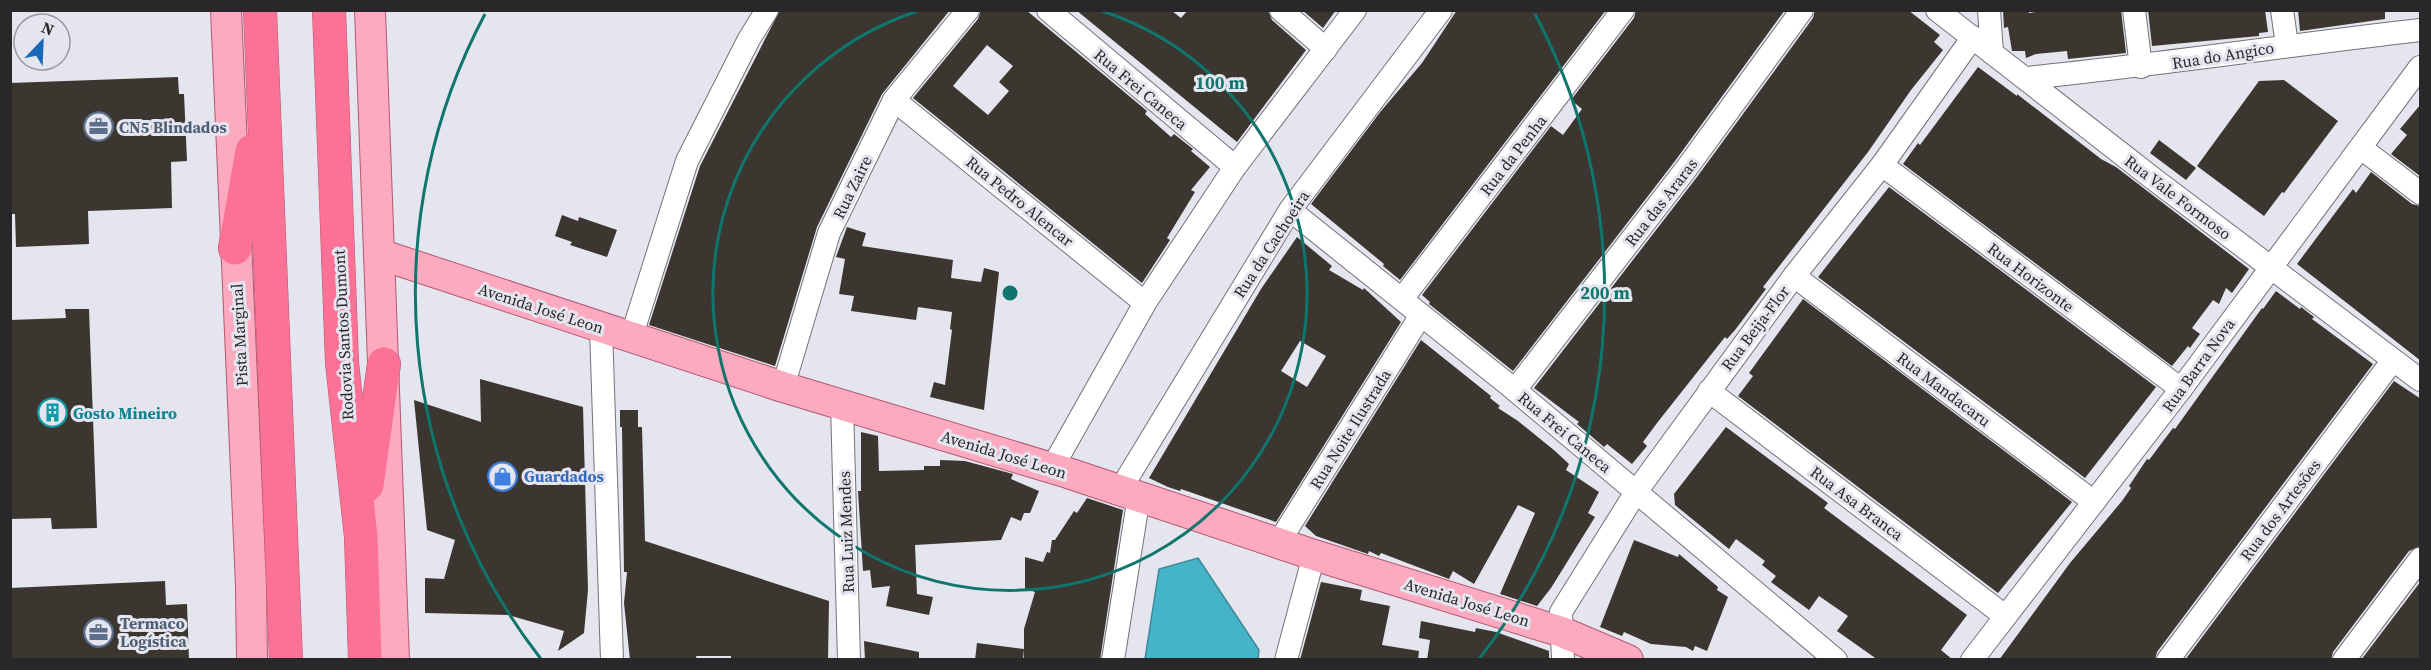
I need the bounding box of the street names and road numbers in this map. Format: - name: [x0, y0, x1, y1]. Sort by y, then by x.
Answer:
- street label: Rua do Angico: [2170, 36, 2276, 74]
- street label: Rua Frei Caneca: [1090, 43, 1193, 135]
- street label: Rua da Penha: [1474, 109, 1552, 200]
- street label: Rua Vale Formoso: [2120, 150, 2236, 245]
- street label: Rua Pedro Alencar: [961, 151, 1079, 251]
- street label: Rua Zaire: [827, 152, 877, 222]
- street label: Rua das Araras: [1620, 153, 1702, 251]
- street label: Rua da Cachoeira: [1228, 185, 1314, 302]
- street label: Rua Horizonte: [1983, 237, 2079, 317]
- street label: Rodovia Santos Dumont: [328, 248, 358, 421]
- street label: Avenida José Leon: [476, 277, 607, 339]
- street label: Rua Beija-Flor: [1716, 281, 1794, 375]
- street label: Pista Marginal: [225, 283, 253, 387]
- street label: Rua Barra Nova: [2156, 313, 2240, 416]
- street label: Rua Mandacaru: [1893, 346, 1995, 432]
- street label: Rua Noite Ilustrada: [1304, 364, 1396, 493]
- street label: Rua Frei Caneca: [1514, 386, 1617, 478]
- street label: Avenida José Leon: [938, 424, 1070, 484]
- street label: Rua dos Artesões: [2235, 455, 2325, 565]
- street label: Rua Asa Branca: [1806, 461, 1909, 546]
- street label: Rua Luiz Mendes: [833, 471, 859, 593]
- street label: Avenida José Leon: [1401, 572, 1533, 632]

